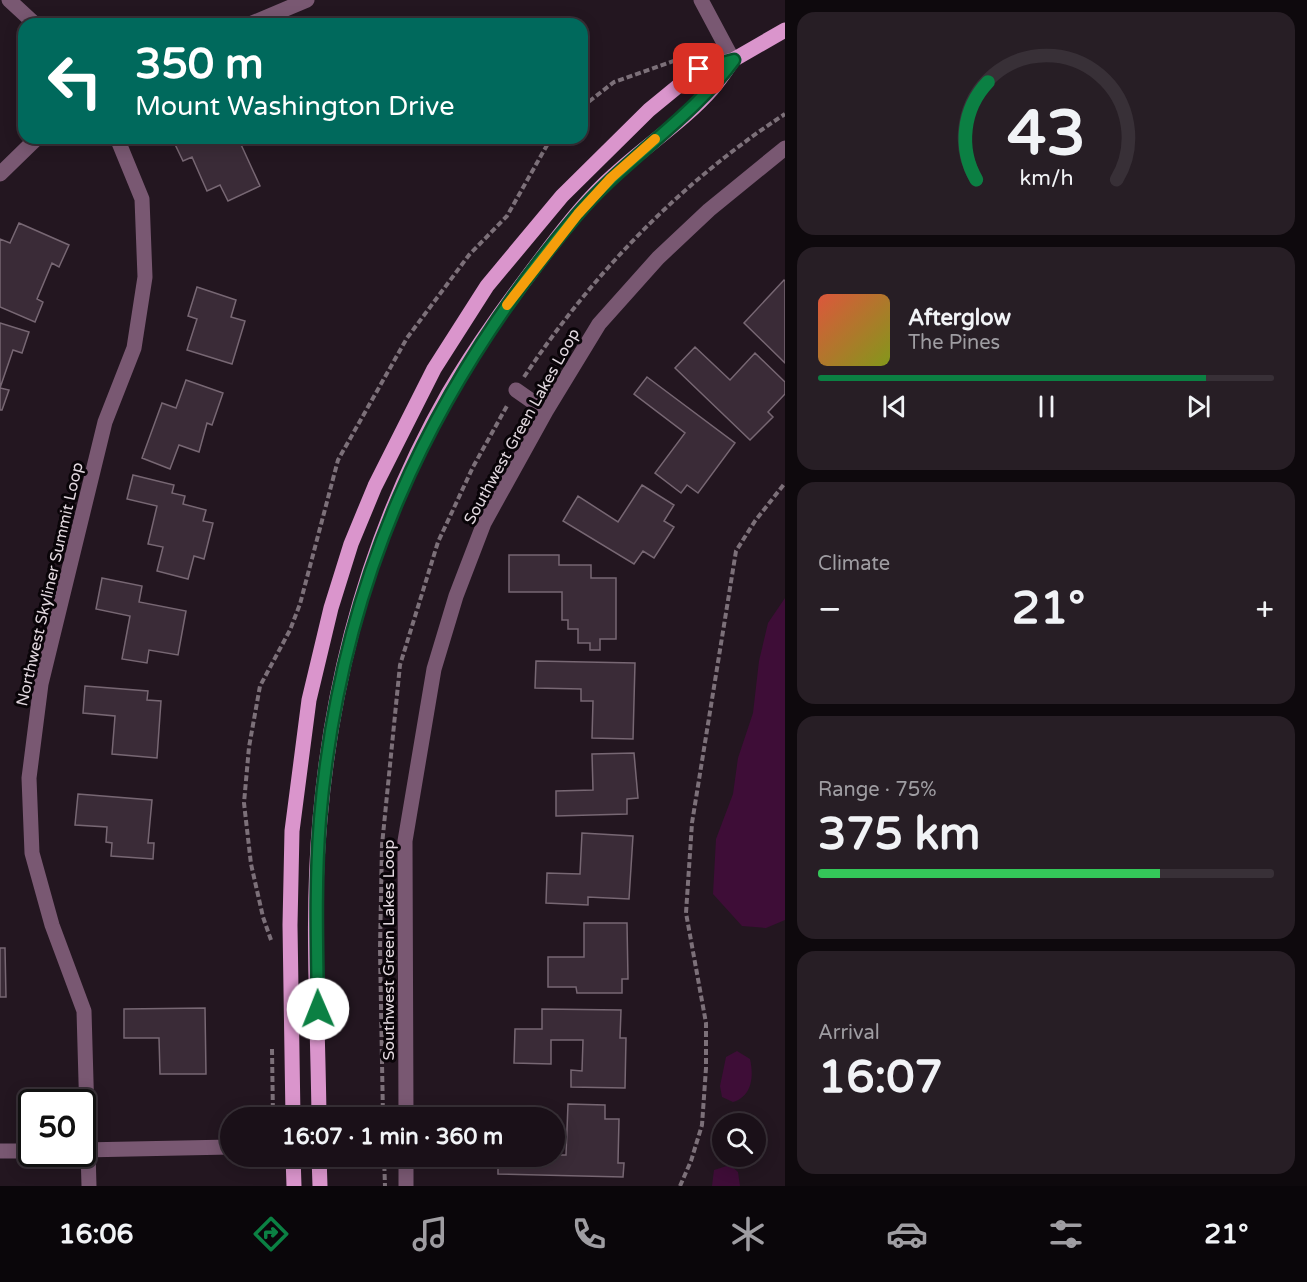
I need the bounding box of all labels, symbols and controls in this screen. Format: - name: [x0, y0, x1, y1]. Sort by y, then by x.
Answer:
- text: 350 m: [135, 39, 264, 90]
- icon: left: [36, 42, 114, 120]
- pin: [673, 43, 724, 94]
- icon: arrive: [682, 52, 715, 85]
- text: Mount Washington Drive: [135, 90, 455, 123]
- text: 43: [1007, 98, 1085, 173]
- text: km/h: [1019, 166, 1073, 192]
- text: Afterglow: [908, 305, 1011, 331]
- street label: Southwest Green Lakes Loop: [460, 325, 584, 528]
- text: The Pines: [908, 331, 1000, 355]
- icon: previous: [878, 390, 911, 423]
- icon: pause: [1030, 390, 1063, 423]
- icon: next: [1182, 390, 1215, 423]
- street label: Northwest Skyliner Summit Loop: [12, 460, 88, 708]
- text: Climate: [818, 552, 890, 576]
- text: 21°: [1012, 582, 1085, 636]
- text: −: [818, 590, 842, 629]
- text: +: [1255, 590, 1274, 629]
- text: Range · 75%: [818, 778, 937, 802]
- text: 375 km: [818, 808, 980, 862]
- street label: Southwest Green Lakes Loop: [379, 839, 399, 1061]
- position arrow: [286, 977, 350, 1041]
- text: Arrival: [818, 1021, 880, 1045]
- text: 16:07: [818, 1051, 943, 1105]
- speed limit sign: 50: [18, 1089, 96, 1167]
- map controls: [712, 1113, 766, 1167]
- button: search: [712, 1113, 766, 1167]
- text: 16:07 · 1 min · 360 m: [282, 1124, 503, 1150]
- icon: directions: [250, 1213, 292, 1255]
- icon: music: [409, 1213, 451, 1255]
- icon: phone: [568, 1213, 610, 1255]
- icon: climate: [727, 1213, 769, 1255]
- icon: car: [886, 1213, 928, 1255]
- icon: filters: [1045, 1213, 1087, 1255]
- text: 16:06: [59, 1218, 133, 1251]
- text: 21°: [1204, 1218, 1248, 1251]

